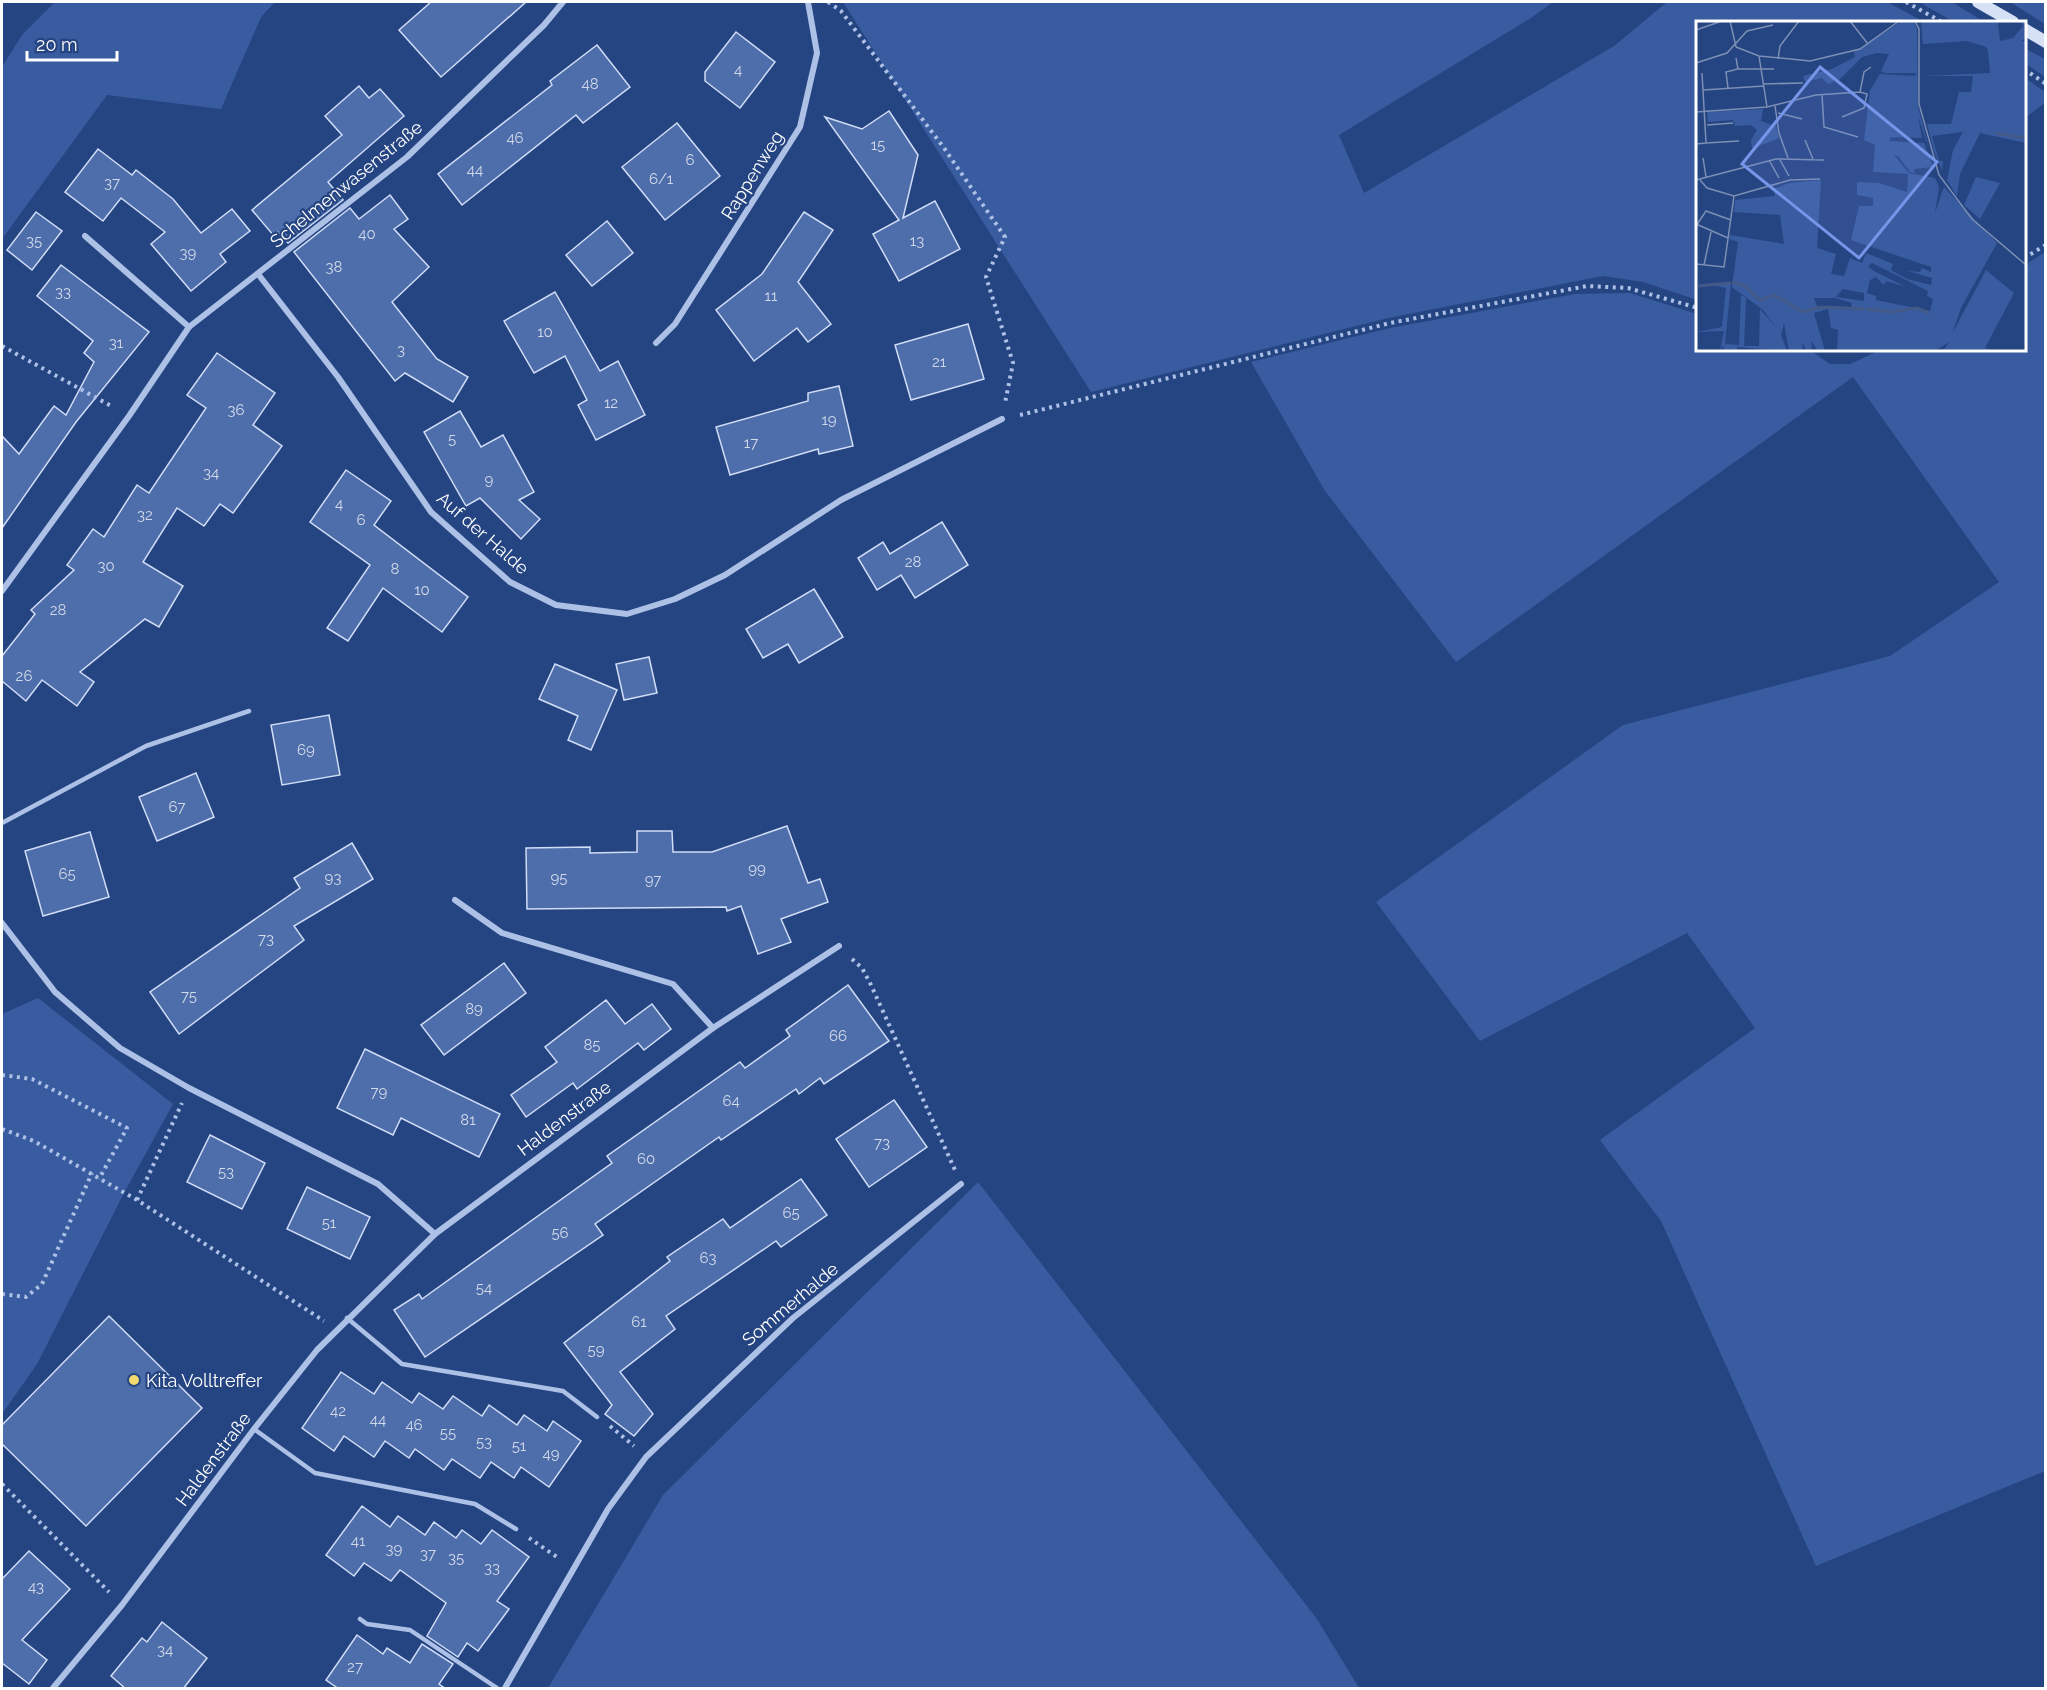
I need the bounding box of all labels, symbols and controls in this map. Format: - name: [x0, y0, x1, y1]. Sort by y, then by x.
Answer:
- inset map: [1696, 21, 2026, 351]
- scale bar: [27, 24, 117, 62]
- text: 20 m: [36, 34, 78, 55]
- house number: 4: [734, 61, 742, 79]
- house number: 48: [581, 75, 599, 93]
- street label: Schelmenwasenstraße: [266, 116, 427, 252]
- street label: Rappenweg: [716, 127, 788, 223]
- house number: 46: [506, 129, 524, 147]
- house number: 15: [871, 136, 885, 154]
- house number: 6: [685, 151, 695, 169]
- house number: 44: [467, 161, 483, 179]
- house number: 6/1: [649, 170, 674, 188]
- house number: 37: [104, 174, 120, 192]
- house number: 40: [358, 225, 376, 243]
- house number: 35: [26, 232, 42, 250]
- house number: 13: [910, 232, 924, 250]
- house number: 39: [180, 244, 197, 262]
- house number: 38: [326, 258, 343, 276]
- house number: 33: [55, 283, 71, 301]
- house number: 11: [765, 287, 778, 305]
- house number: 10: [537, 323, 553, 341]
- house number: 31: [109, 334, 124, 352]
- house number: 3: [397, 341, 405, 359]
- house number: 21: [932, 353, 947, 371]
- house number: 12: [604, 394, 618, 412]
- house number: 36: [227, 401, 245, 419]
- house number: 19: [821, 411, 837, 429]
- house number: 5: [448, 430, 456, 448]
- house number: 17: [744, 434, 758, 452]
- house number: 34: [203, 464, 219, 482]
- house number: 9: [485, 471, 494, 489]
- street label: Auf der Halde: [433, 487, 533, 579]
- house number: 4: [335, 495, 343, 513]
- house number: 32: [137, 506, 153, 524]
- house number: 6: [356, 511, 366, 529]
- house number: 28: [905, 553, 921, 571]
- house number: 30: [97, 557, 115, 575]
- house number: 8: [391, 560, 400, 578]
- house number: 10: [414, 581, 430, 599]
- house number: 28: [50, 601, 66, 619]
- house number: 26: [16, 667, 32, 685]
- house number: 69: [297, 741, 315, 759]
- house number: 67: [168, 798, 186, 816]
- house number: 99: [748, 860, 766, 878]
- house number: 65: [58, 865, 76, 883]
- house number: 93: [325, 869, 341, 887]
- house number: 95: [551, 869, 567, 887]
- house number: 97: [645, 871, 661, 889]
- house number: 73: [258, 930, 274, 948]
- house number: 75: [181, 987, 197, 1005]
- house number: 89: [465, 1000, 483, 1018]
- house number: 66: [829, 1027, 847, 1045]
- house number: 85: [583, 1036, 601, 1054]
- street label: Haldenstraße: [513, 1076, 615, 1160]
- house number: 79: [371, 1083, 388, 1101]
- house number: 64: [722, 1092, 740, 1110]
- house number: 81: [460, 1111, 476, 1129]
- house number: 73: [874, 1134, 890, 1152]
- house number: 60: [637, 1150, 655, 1168]
- house number: 53: [218, 1163, 234, 1181]
- house number: 65: [782, 1204, 800, 1222]
- house number: 51: [322, 1214, 337, 1232]
- house number: 56: [551, 1224, 569, 1242]
- house number: 63: [699, 1249, 717, 1267]
- street label: Sommerhalde: [738, 1258, 842, 1350]
- house number: 54: [476, 1279, 492, 1297]
- house number: 61: [631, 1313, 647, 1331]
- house number: 59: [588, 1341, 605, 1359]
- place label: Kita Volltreffer: [146, 1370, 263, 1391]
- marker: Kita Volltreffer: [127, 1373, 141, 1387]
- house number: 42: [330, 1402, 346, 1420]
- street label: Haldenstraße: [171, 1408, 255, 1510]
- house number: 44: [370, 1411, 386, 1429]
- house number: 46: [405, 1416, 423, 1434]
- house number: 55: [440, 1424, 456, 1442]
- house number: 53: [476, 1433, 492, 1451]
- house number: 51: [512, 1437, 527, 1455]
- house number: 49: [543, 1445, 560, 1463]
- house number: 41: [351, 1532, 366, 1550]
- house number: 39: [386, 1540, 403, 1558]
- house number: 37: [420, 1545, 436, 1563]
- house number: 35: [448, 1549, 464, 1567]
- house number: 33: [484, 1559, 500, 1577]
- house number: 43: [28, 1578, 44, 1596]
- house number: 34: [157, 1641, 173, 1659]
- house number: 27: [347, 1658, 363, 1676]

